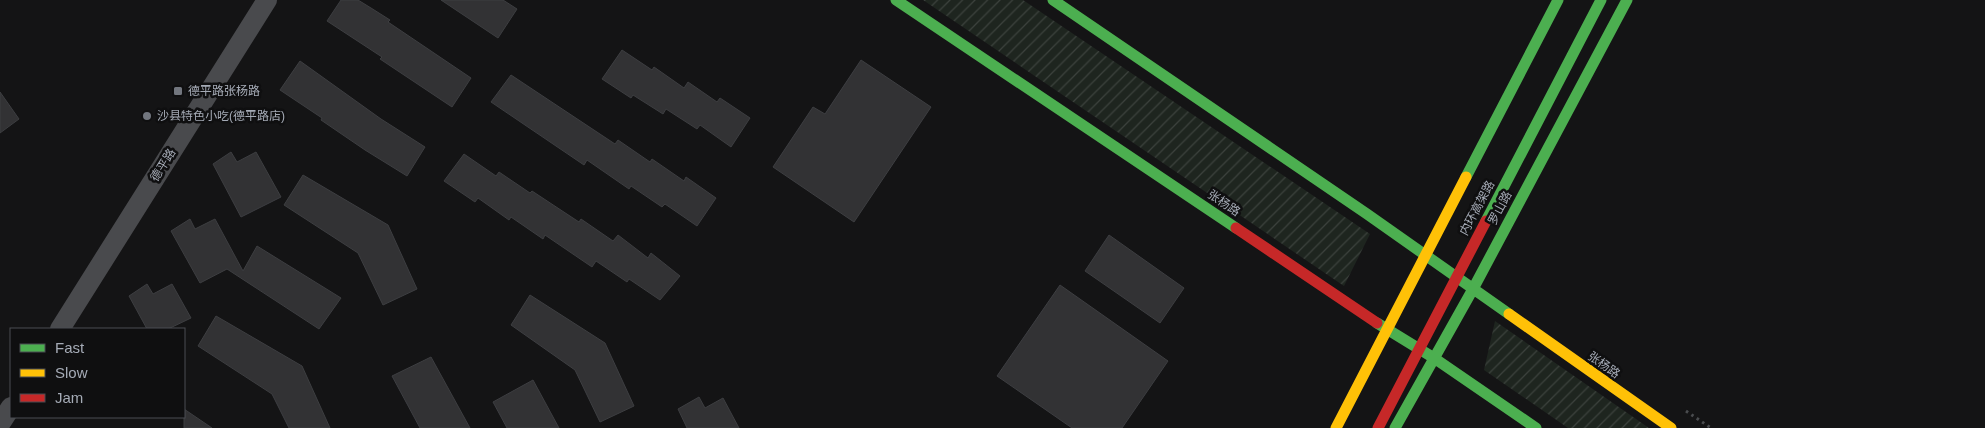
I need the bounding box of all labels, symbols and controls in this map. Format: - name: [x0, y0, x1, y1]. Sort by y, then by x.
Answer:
- place label: 德平路张杨路: [188, 84, 260, 98]
- marker: 德平路张杨路: [172, 85, 184, 97]
- place label: 沙县特色小吃(德平路店): [157, 109, 285, 123]
- marker: 沙县特色小吃(德平路店): [141, 110, 153, 122]
- street label: 德平路: [148, 146, 178, 184]
- street label: 内环高架路: [1457, 178, 1497, 238]
- street label: 张杨路: [1205, 187, 1243, 219]
- street label: 罗山路: [1485, 189, 1515, 227]
- legend: [10, 328, 185, 418]
- text: Fast: [55, 339, 85, 356]
- street label: 张杨路: [1585, 349, 1623, 381]
- text: Slow: [55, 364, 88, 381]
- text: Jam: [55, 389, 83, 406]

